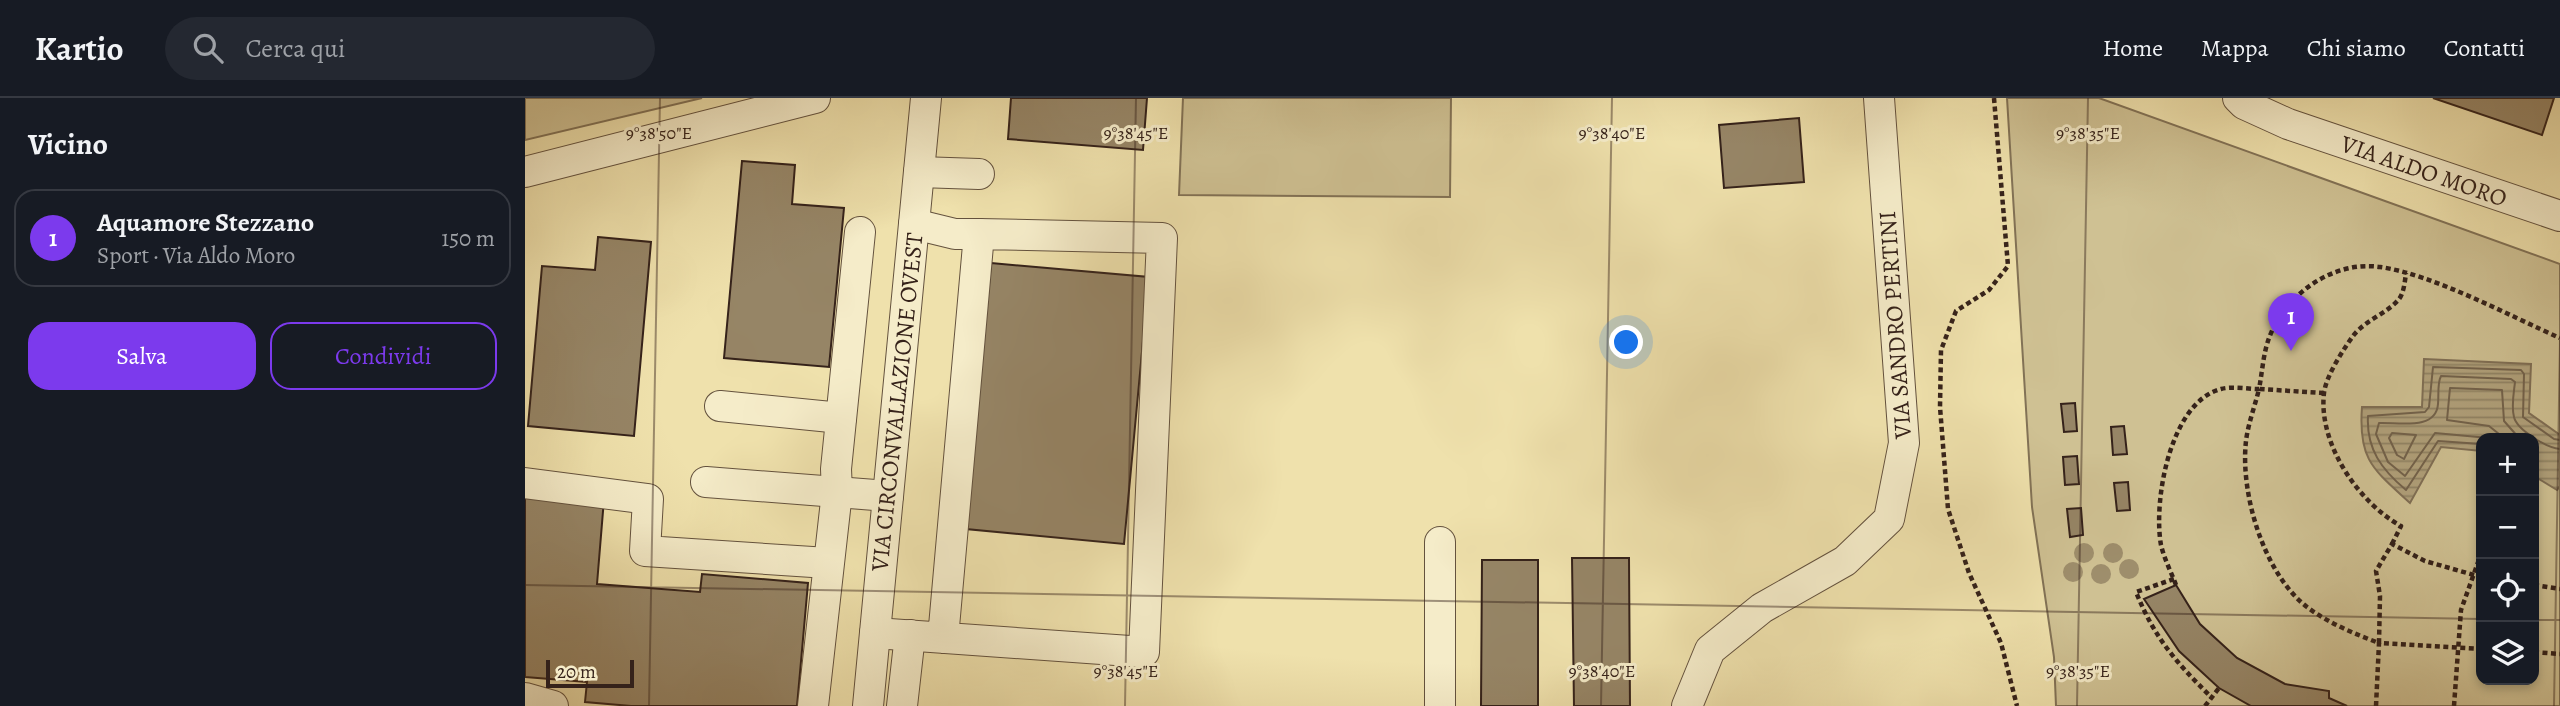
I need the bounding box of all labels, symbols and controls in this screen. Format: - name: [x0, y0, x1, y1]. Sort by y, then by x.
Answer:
- search box: [165, 17, 655, 80]
- text: Kartio: [35, 26, 123, 71]
- icon: search: [189, 29, 227, 67]
- text: Cerca qui: [245, 31, 345, 66]
- text: Home: [2103, 32, 2163, 64]
- text: Mappa: [2201, 32, 2269, 64]
- text: Chi siamo: [2307, 32, 2406, 64]
- text: Contatti: [2444, 32, 2525, 64]
- text: 9°38'50"E: [626, 121, 692, 145]
- text: 9°38'45"E: [1104, 121, 1168, 145]
- text: 9°38'40"E: [1579, 121, 1645, 145]
- text: 9°38'35"E: [2056, 121, 2120, 145]
- text: Vicino: [28, 124, 108, 164]
- street label: VIA ALDO MORO: [2336, 127, 2511, 214]
- text: Aquamore Stezzano: [97, 205, 314, 240]
- street label: VIA SANDRO PERTINI: [1871, 210, 1919, 441]
- text: 1: [49, 223, 57, 254]
- text: 150 m: [441, 223, 495, 254]
- street label: VIA CIRCONVALLAZIONE OVEST: [863, 231, 931, 574]
- text: Sport · Via Aldo Moro: [97, 240, 295, 271]
- pin: 1: [2268, 293, 2314, 351]
- button: Salva: [28, 322, 256, 390]
- button: Condividi: [270, 322, 497, 390]
- your location: [1609, 325, 1643, 359]
- map controls: [2476, 433, 2539, 685]
- button: +: [2476, 433, 2539, 496]
- button: −: [2476, 496, 2539, 559]
- button: locate: [2476, 559, 2539, 622]
- button: layers: [2476, 622, 2539, 685]
- scale bar: [546, 657, 633, 689]
- text: 20 m: [557, 659, 596, 685]
- text: 9°38'45"E: [1094, 659, 1158, 683]
- text: 9°38'40"E: [1569, 659, 1635, 683]
- text: 9°38'35"E: [2046, 659, 2110, 683]

